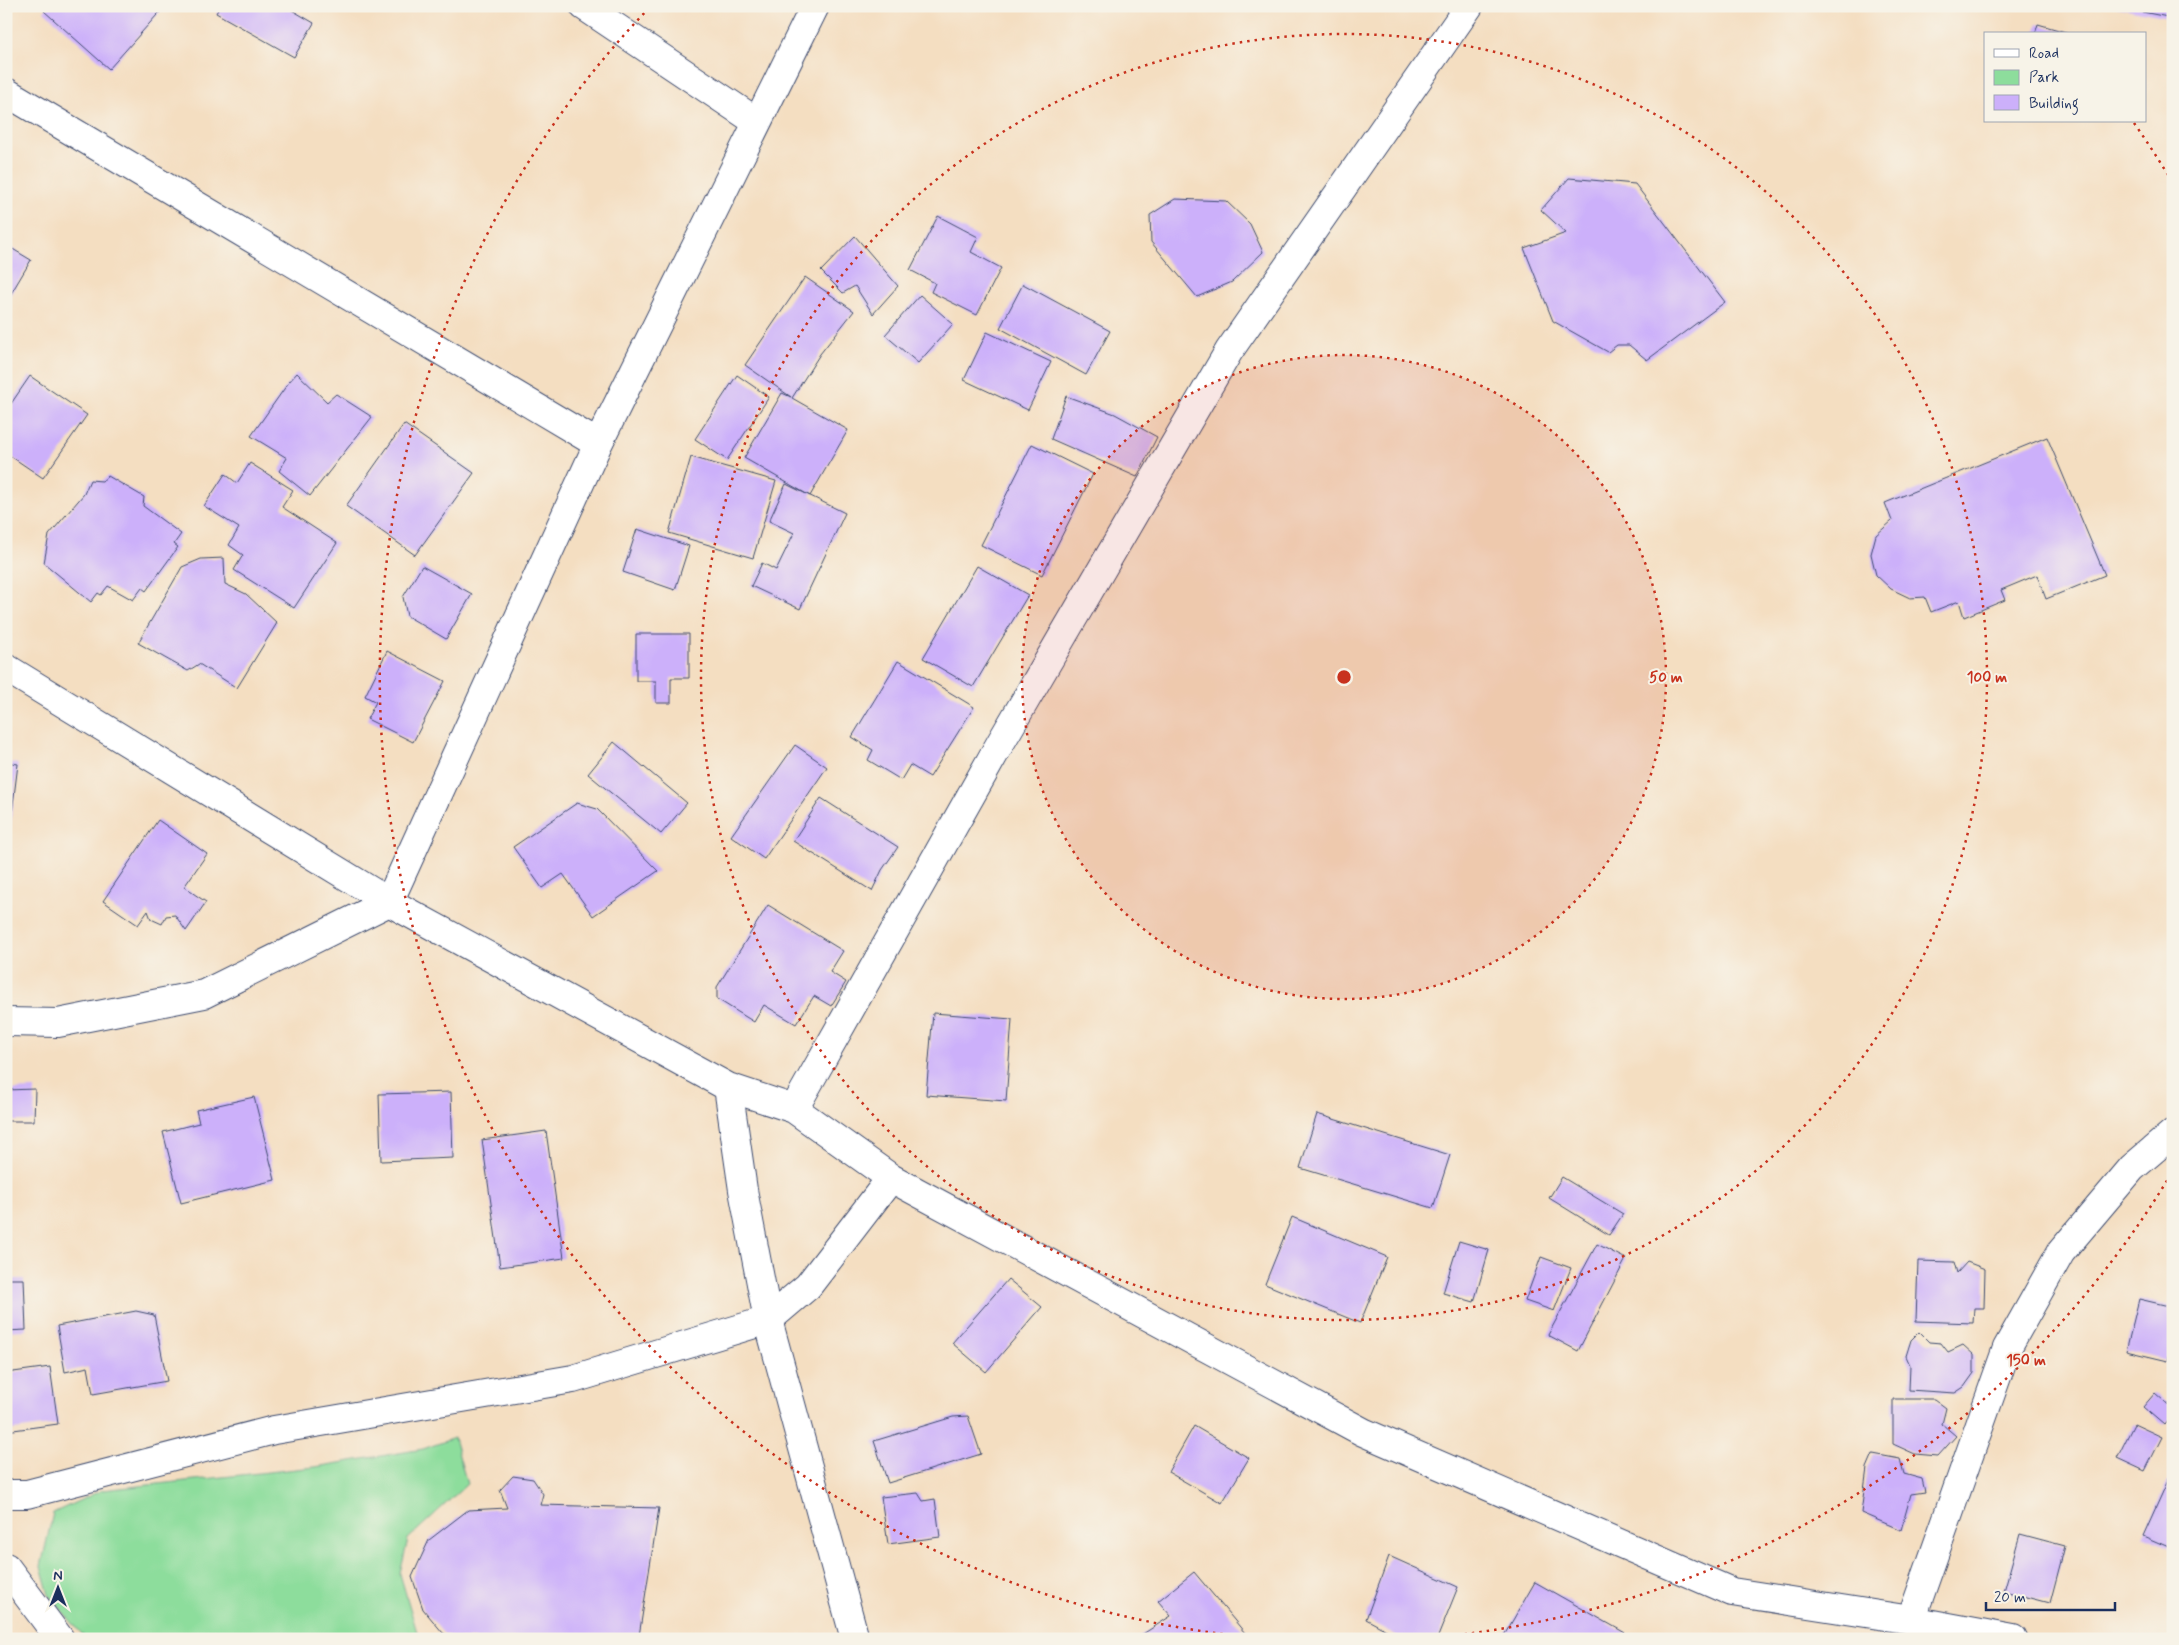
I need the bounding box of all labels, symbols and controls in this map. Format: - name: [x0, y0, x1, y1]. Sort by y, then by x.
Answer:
- legend: [1984, 32, 2146, 122]
- text: Road: [2029, 44, 2059, 64]
- text: Park: [2029, 68, 2059, 88]
- text: Building: [2029, 94, 2079, 115]
- centre of rings: [1335, 668, 1353, 686]
- text: 50 m: [1649, 668, 1683, 688]
- text: 100 m: [1967, 668, 2007, 688]
- text: 150 m: [2006, 1351, 2046, 1371]
- north arrow: [32, 1562, 82, 1612]
- text: N: [53, 1567, 63, 1585]
- scale bar: [1986, 1580, 2115, 1612]
- text: 20 m: [1994, 1588, 2026, 1608]

